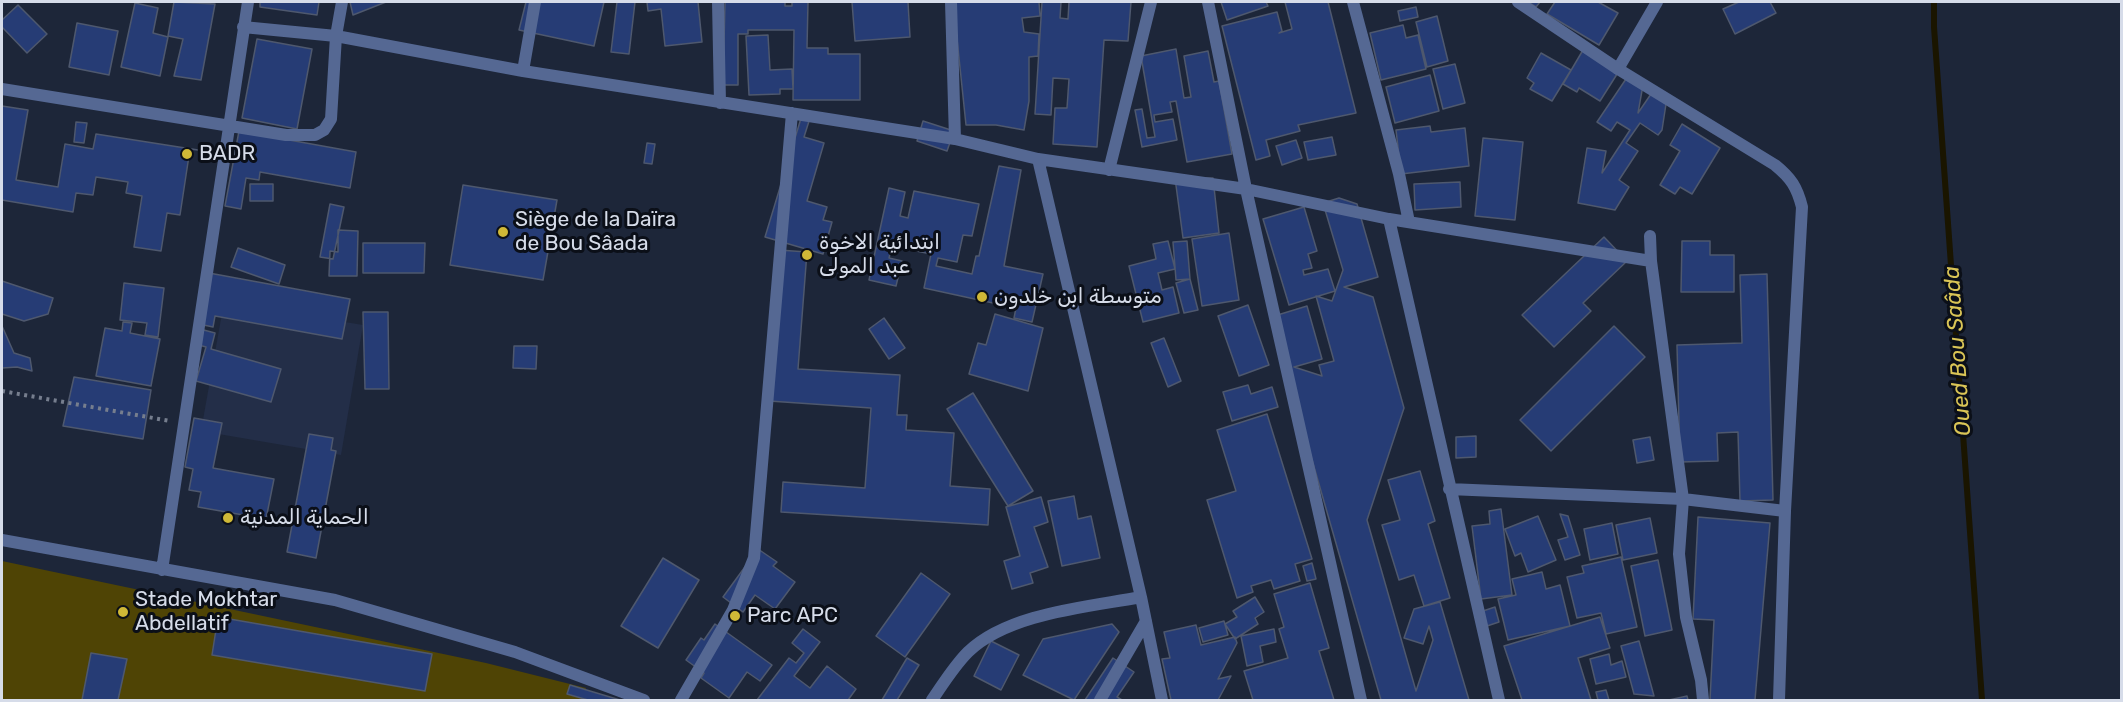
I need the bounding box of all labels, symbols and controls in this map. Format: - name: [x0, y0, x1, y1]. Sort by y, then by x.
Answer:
- place label: BADR: [199, 141, 255, 167]
- marker: BADR: [180, 147, 194, 161]
- place label: Siège de la Daïra de Bou Sâada: [515, 207, 676, 257]
- marker: Siège de la Daïra de Bou Sâada: [496, 225, 510, 239]
- place label: ابتدائية الاخوة عبد المولى: [819, 230, 940, 280]
- marker: ابتدائية الاخوة عبد المولى: [800, 248, 814, 262]
- water label: Oued Bou Saâda: [1939, 265, 1977, 437]
- place label: متوسطة ابن خلدون: [994, 284, 1162, 310]
- marker: متوسطة ابن خلدون: [975, 290, 989, 304]
- place label: الحماية المدنية: [240, 505, 369, 531]
- marker: الحماية المدنية: [221, 511, 235, 525]
- place label: Stade Mokhtar Abdellatif: [135, 587, 277, 637]
- place label: Parc APC: [747, 603, 838, 629]
- marker: Stade Mokhtar Abdellatif: [116, 605, 130, 619]
- marker: Parc APC: [728, 609, 742, 623]

